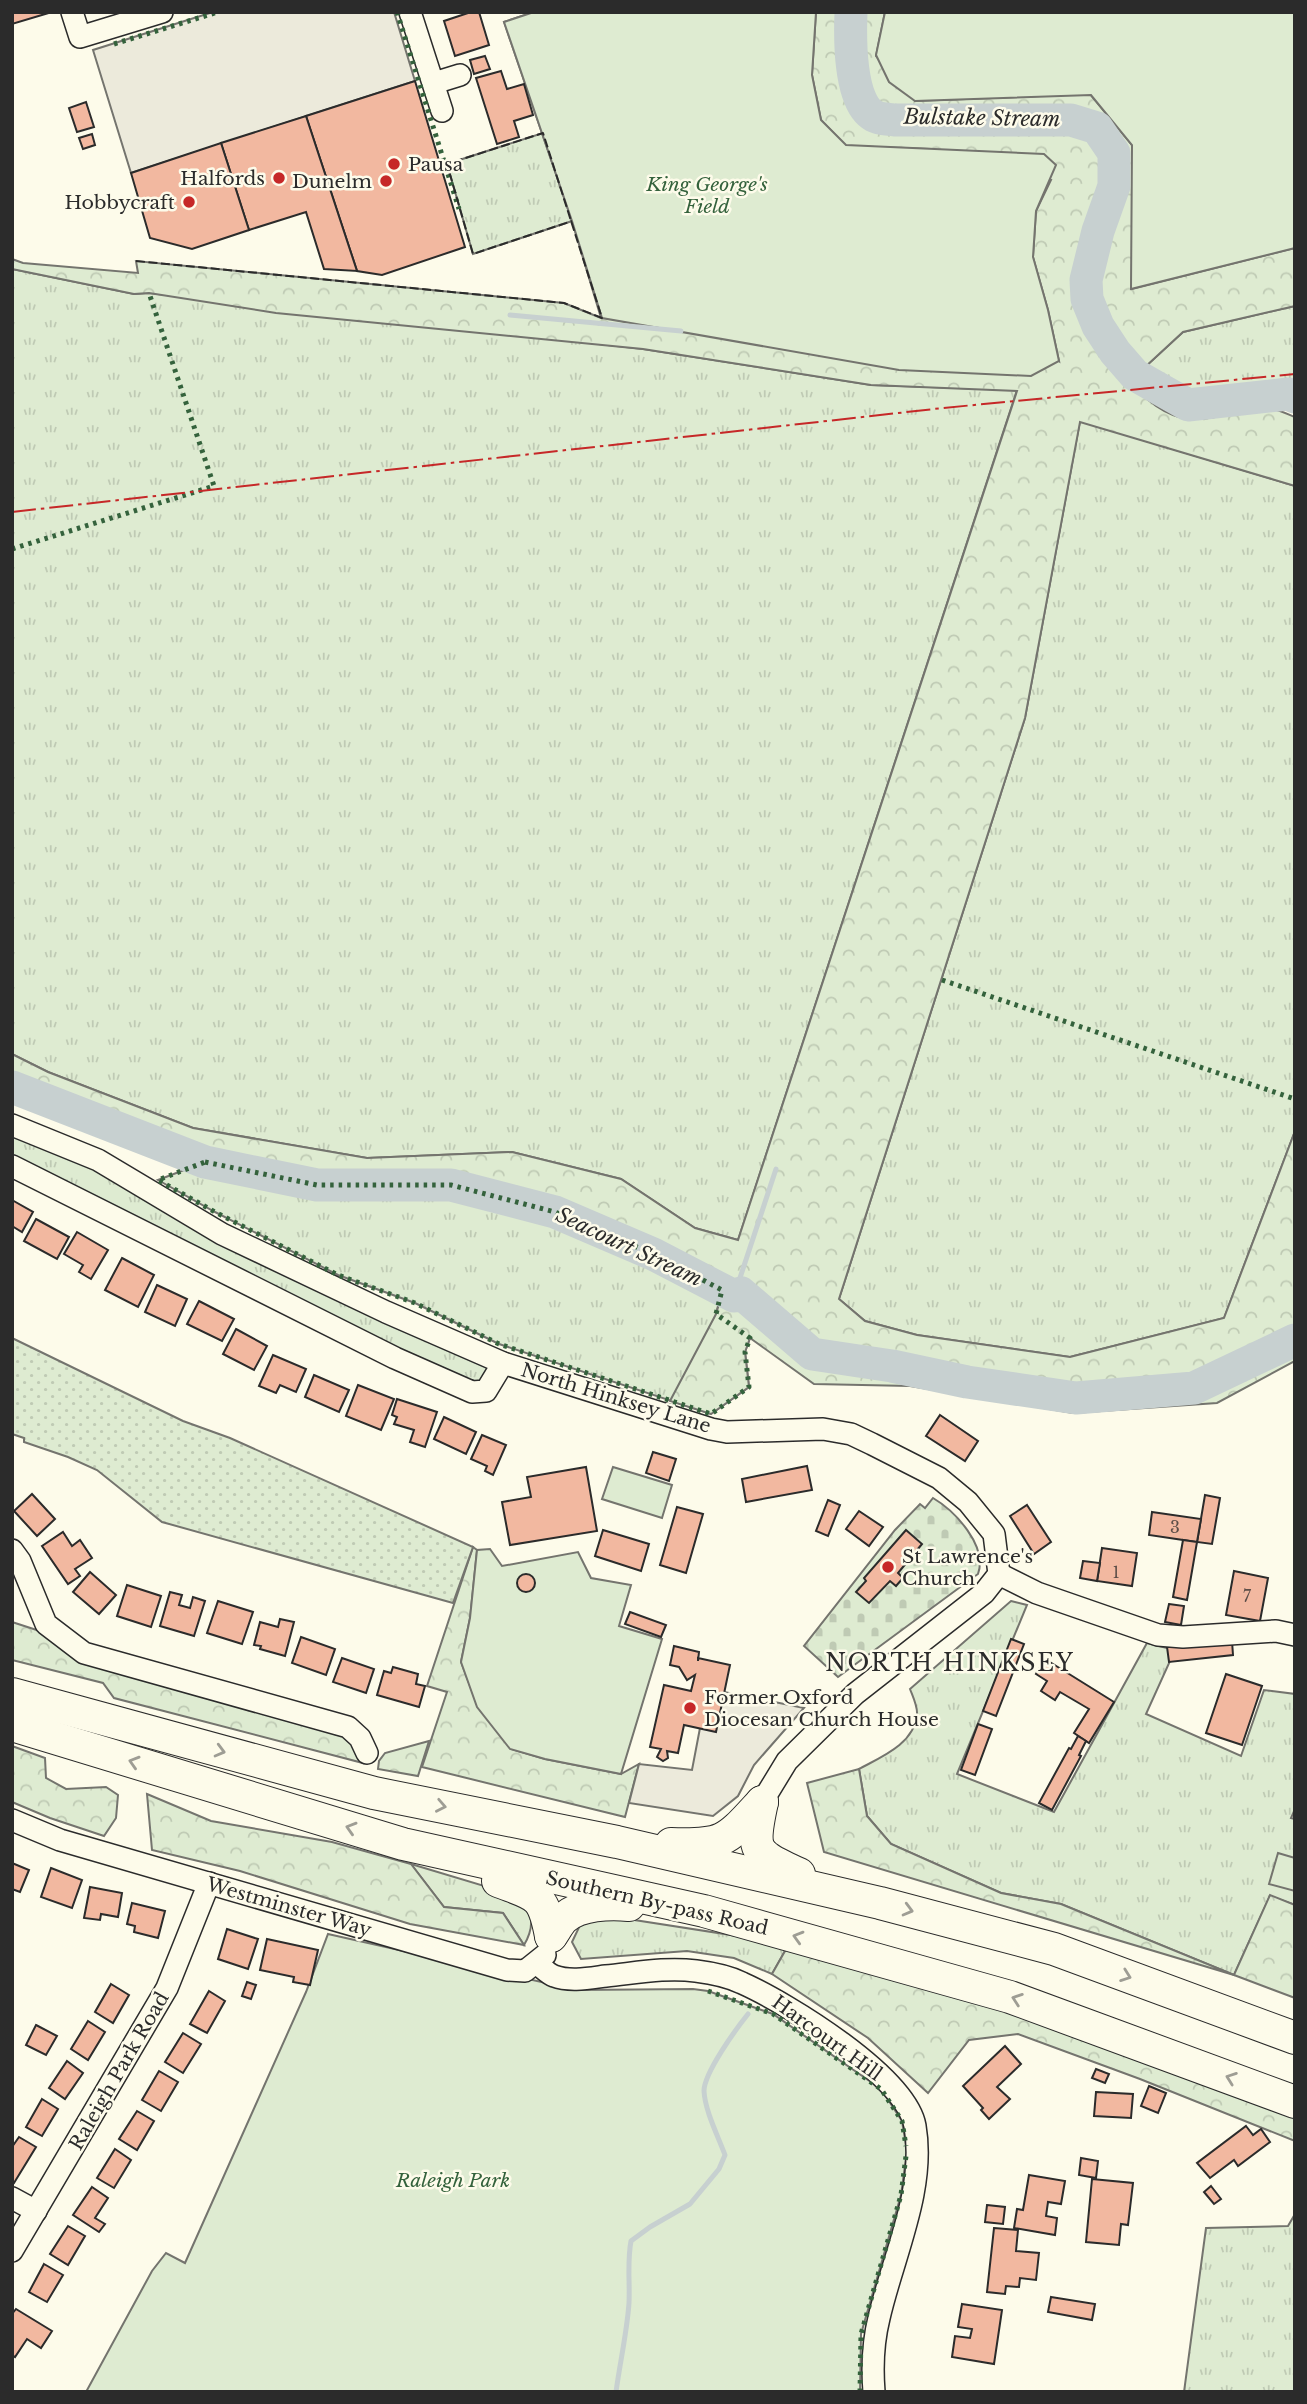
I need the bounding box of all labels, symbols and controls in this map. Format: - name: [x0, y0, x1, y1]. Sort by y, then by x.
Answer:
- water label: Bulstake Stream: [902, 104, 1061, 132]
- place label: Pausa: [408, 153, 464, 176]
- marker: Pausa: [386, 156, 402, 172]
- place label: Halfords: [180, 167, 265, 190]
- marker: Halfords: [271, 170, 287, 186]
- place label: Dunelm: [292, 170, 372, 193]
- marker: Dunelm: [378, 173, 394, 189]
- park label: King George's Field: [645, 173, 768, 218]
- place label: Hobbycraft: [64, 191, 176, 214]
- marker: Hobbycraft: [181, 194, 197, 210]
- water label: Seacourt Stream: [552, 1202, 706, 1292]
- street label: North Hinksey Lane: [518, 1358, 714, 1438]
- house number: 3: [1170, 1517, 1180, 1537]
- place label: St Lawrence's Church: [902, 1545, 1033, 1590]
- marker: St Lawrence's Church: [880, 1559, 896, 1575]
- house number: 1: [1112, 1562, 1120, 1582]
- house number: 7: [1243, 1586, 1252, 1606]
- district label: NORTH HINKSEY: [825, 1649, 1075, 1677]
- place label: Former Oxford Diocesan Church House: [704, 1686, 939, 1731]
- marker: Former Oxford Diocesan Church House: [682, 1700, 698, 1716]
- one-way arrow: [214, 1743, 226, 1757]
- one-way arrow: [128, 1755, 140, 1770]
- one-way arrow: [435, 1798, 447, 1813]
- one-way arrow: [346, 1821, 358, 1836]
- street label: Southern By-pass Road: [544, 1866, 771, 1940]
- street label: Westminster Way: [203, 1872, 374, 1942]
- one-way arrow: [902, 1902, 914, 1917]
- one-way arrow: [793, 1931, 805, 1945]
- one-way arrow: [1120, 1968, 1132, 1982]
- street label: Raleigh Park Road: [64, 1988, 174, 2154]
- street label: Harcourt Hill: [767, 1990, 887, 2086]
- one-way arrow: [1012, 1993, 1024, 2007]
- one-way arrow: [1225, 2072, 1237, 2086]
- park label: Raleigh Park: [395, 2169, 510, 2192]

